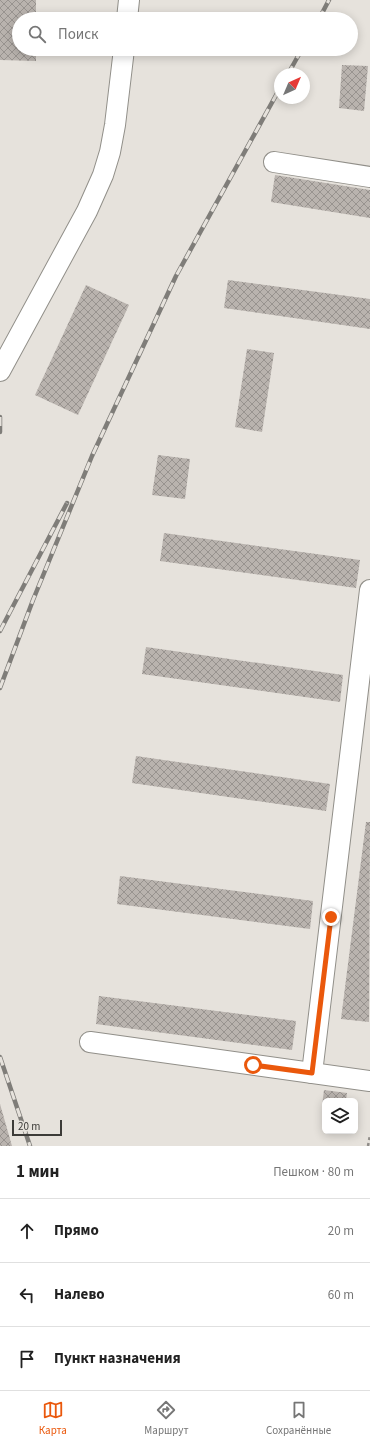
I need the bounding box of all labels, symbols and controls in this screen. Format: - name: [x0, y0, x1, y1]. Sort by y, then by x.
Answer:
- search box: [12, 12, 358, 56]
- icon: search: [26, 23, 48, 45]
- text: Поиск: [58, 24, 99, 45]
- north arrow: [274, 68, 310, 104]
- route end: [322, 908, 340, 926]
- route start: [244, 1056, 262, 1074]
- map controls: [322, 1098, 358, 1134]
- button: layers: [322, 1098, 358, 1134]
- scale bar: [12, 1118, 62, 1137]
- text: 20 m: [18, 1119, 40, 1134]
- text: 1 мин: [16, 1160, 59, 1184]
- text: Пешком · 80 m: [273, 1163, 354, 1181]
- icon: ahead: [16, 1220, 38, 1242]
- text: Прямо: [54, 1220, 99, 1241]
- text: 20 m: [328, 1222, 354, 1240]
- icon: left: [16, 1284, 38, 1306]
- text: Налево: [54, 1284, 105, 1305]
- text: 60 m: [328, 1286, 354, 1304]
- icon: arrive: [16, 1348, 38, 1370]
- text: Пункт назначения: [54, 1348, 181, 1369]
- tab: Карта: [39, 1399, 67, 1438]
- tab: Маршрут: [144, 1399, 189, 1438]
- tab: Сохранённые: [266, 1399, 331, 1438]

